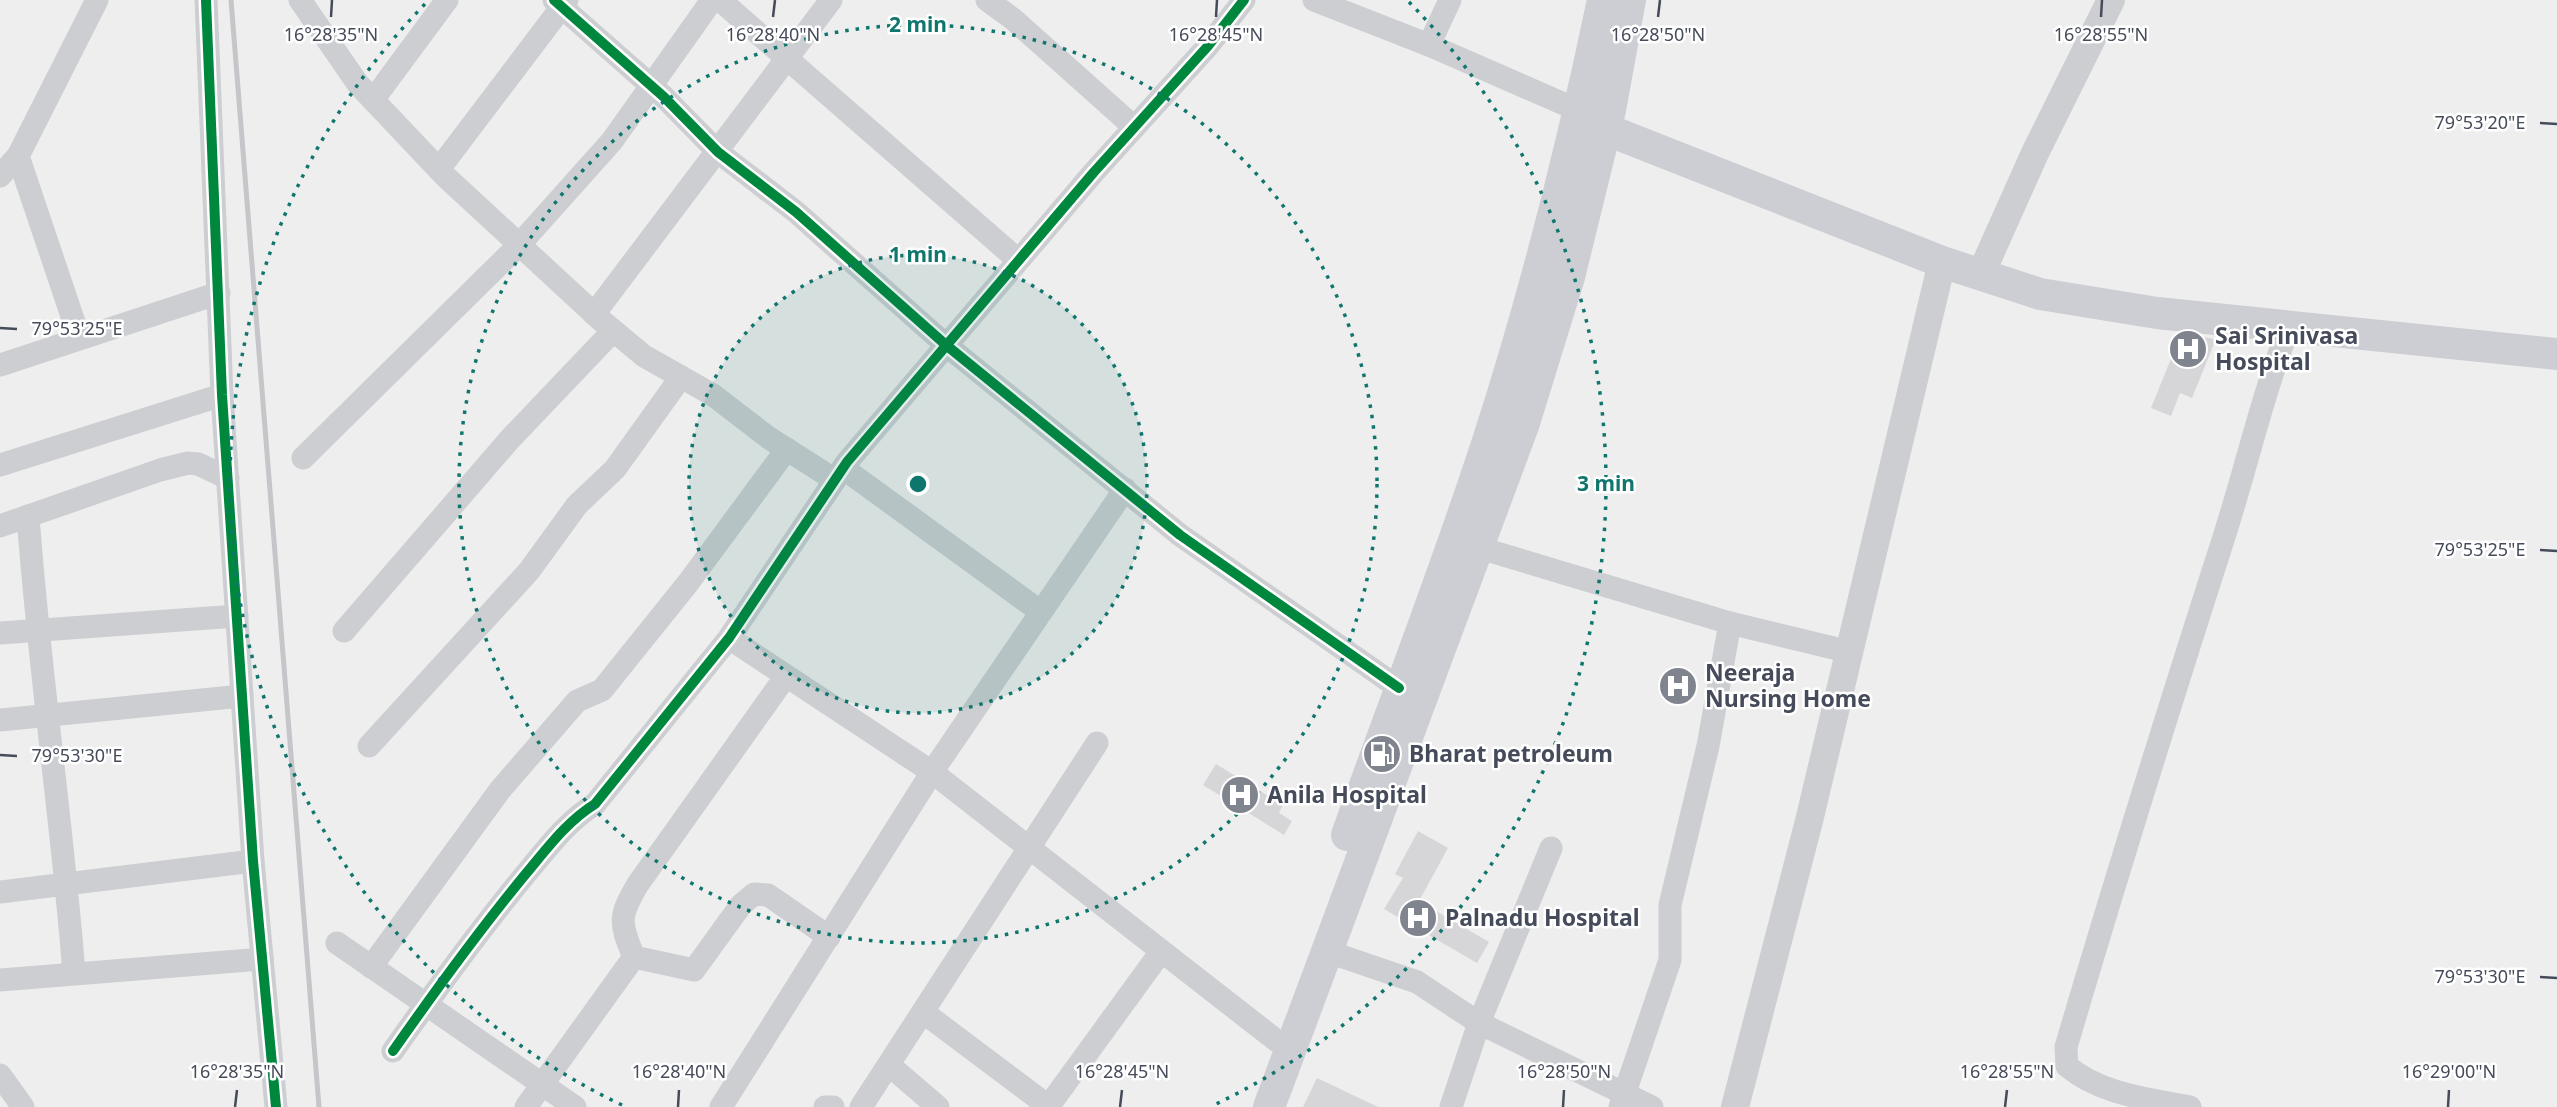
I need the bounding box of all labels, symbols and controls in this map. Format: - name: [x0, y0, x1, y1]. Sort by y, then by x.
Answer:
- text: 2 min: [889, 10, 947, 38]
- text: 16°28'35"N: [284, 22, 378, 46]
- text: 16°28'40"N: [726, 22, 820, 46]
- text: 16°28'45"N: [1169, 22, 1263, 46]
- text: 16°28'50"N: [1611, 22, 1705, 46]
- text: 16°28'55"N: [2054, 22, 2148, 46]
- text: 79°53'20"E: [2435, 110, 2525, 134]
- text: 1 min: [889, 240, 947, 268]
- text: 79°53'25"E: [32, 316, 122, 340]
- place label: Sai Srinivasa Hospital: [2215, 319, 2358, 377]
- hospital icon: Sai Srinivasa Hospital: [2167, 328, 2209, 370]
- text: 3 min: [1577, 469, 1635, 497]
- centre of rings: [906, 472, 930, 496]
- text: 79°53'25"E: [2435, 537, 2525, 561]
- place label: Neeraja Nursing Home: [1705, 656, 1871, 714]
- hospital icon: Neeraja Nursing Home: [1657, 665, 1699, 707]
- fuel station icon: Bharat petroleum: [1361, 733, 1403, 775]
- place label: Bharat petroleum: [1409, 737, 1613, 769]
- text: 79°53'30"E: [32, 743, 122, 767]
- hospital icon: Anila Hospital: [1219, 774, 1261, 816]
- place label: Anila Hospital: [1267, 778, 1427, 810]
- hospital icon: Palnadu Hospital: [1397, 897, 1439, 939]
- place label: Palnadu Hospital: [1445, 901, 1640, 933]
- text: 79°53'30"E: [2435, 964, 2525, 988]
- text: 16°28'35"N: [190, 1059, 284, 1083]
- text: 16°28'40"N: [632, 1059, 726, 1083]
- text: 16°28'45"N: [1075, 1059, 1169, 1083]
- text: 16°28'50"N: [1517, 1059, 1611, 1083]
- text: 16°28'55"N: [1960, 1059, 2054, 1083]
- text: 16°29'00"N: [2402, 1059, 2496, 1083]

